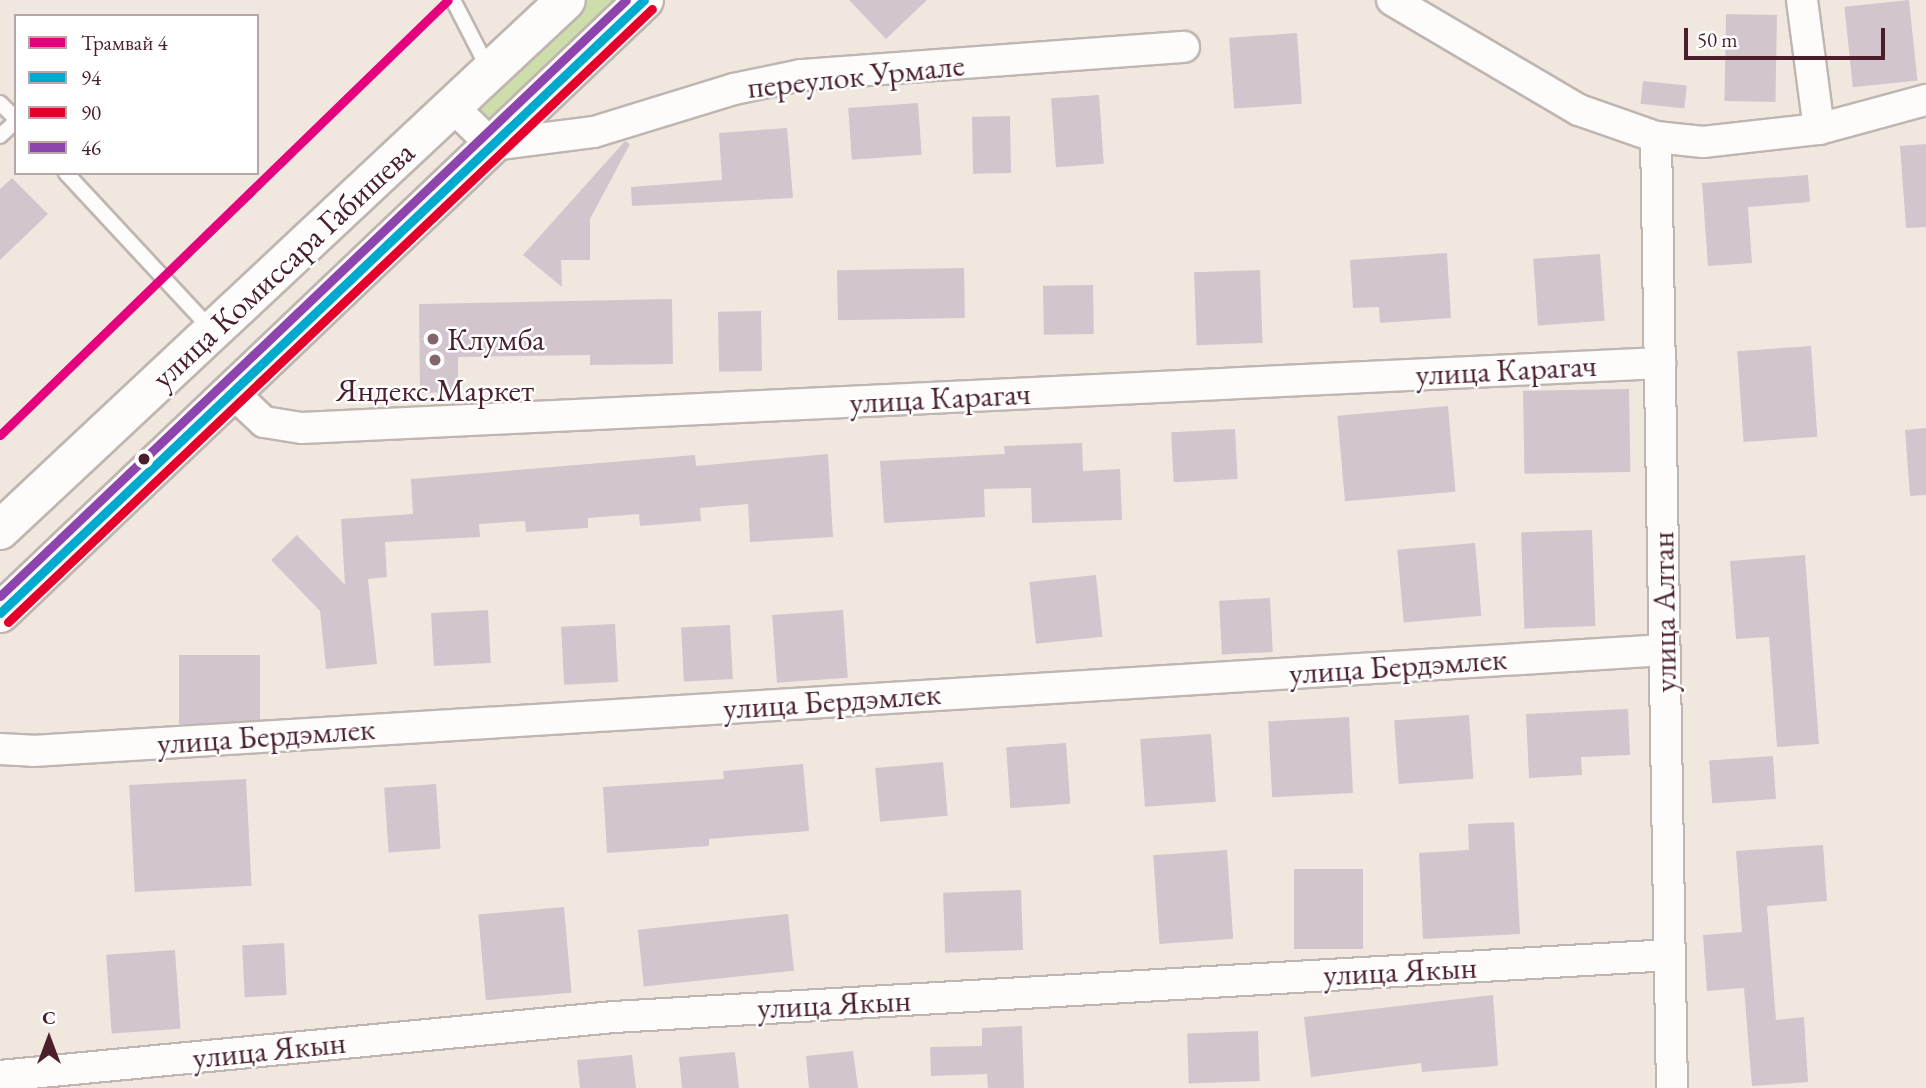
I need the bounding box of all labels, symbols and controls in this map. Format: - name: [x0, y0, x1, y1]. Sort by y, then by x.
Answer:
- legend: [14, 14, 259, 175]
- scale bar: [1688, 14, 1889, 58]
- text: 50 m: [1697, 26, 1738, 53]
- text: Трамвай 4: [81, 29, 168, 56]
- street label: переулок Урмале: [745, 45, 967, 107]
- text: 94: [81, 64, 101, 91]
- text: 90: [81, 99, 101, 126]
- street label: улица Комиссара Габишева: [144, 133, 422, 397]
- text: 46: [81, 134, 101, 161]
- place label: Клумба: [447, 320, 545, 358]
- marker: Клумба: [425, 331, 441, 347]
- street label: улица Карагач: [1414, 346, 1598, 394]
- marker: Яндекс.Маркет: [427, 352, 443, 368]
- place label: Яндекс.Маркет: [336, 371, 534, 409]
- street label: улица Карагач: [848, 374, 1032, 422]
- unlabelled marker: [137, 452, 151, 466]
- street label: улица Алтан: [1643, 531, 1685, 693]
- street label: улица Бердэмлек: [1288, 639, 1508, 693]
- street label: улица Бердэмлек: [722, 674, 942, 728]
- street label: улица Бердэмлек: [156, 709, 376, 763]
- street label: улица Якын: [1322, 948, 1478, 994]
- street label: улица Якын: [756, 981, 912, 1027]
- north arrow: [14, 1004, 84, 1074]
- text: С: [42, 1005, 56, 1030]
- street label: улица Якын: [190, 1023, 348, 1077]

